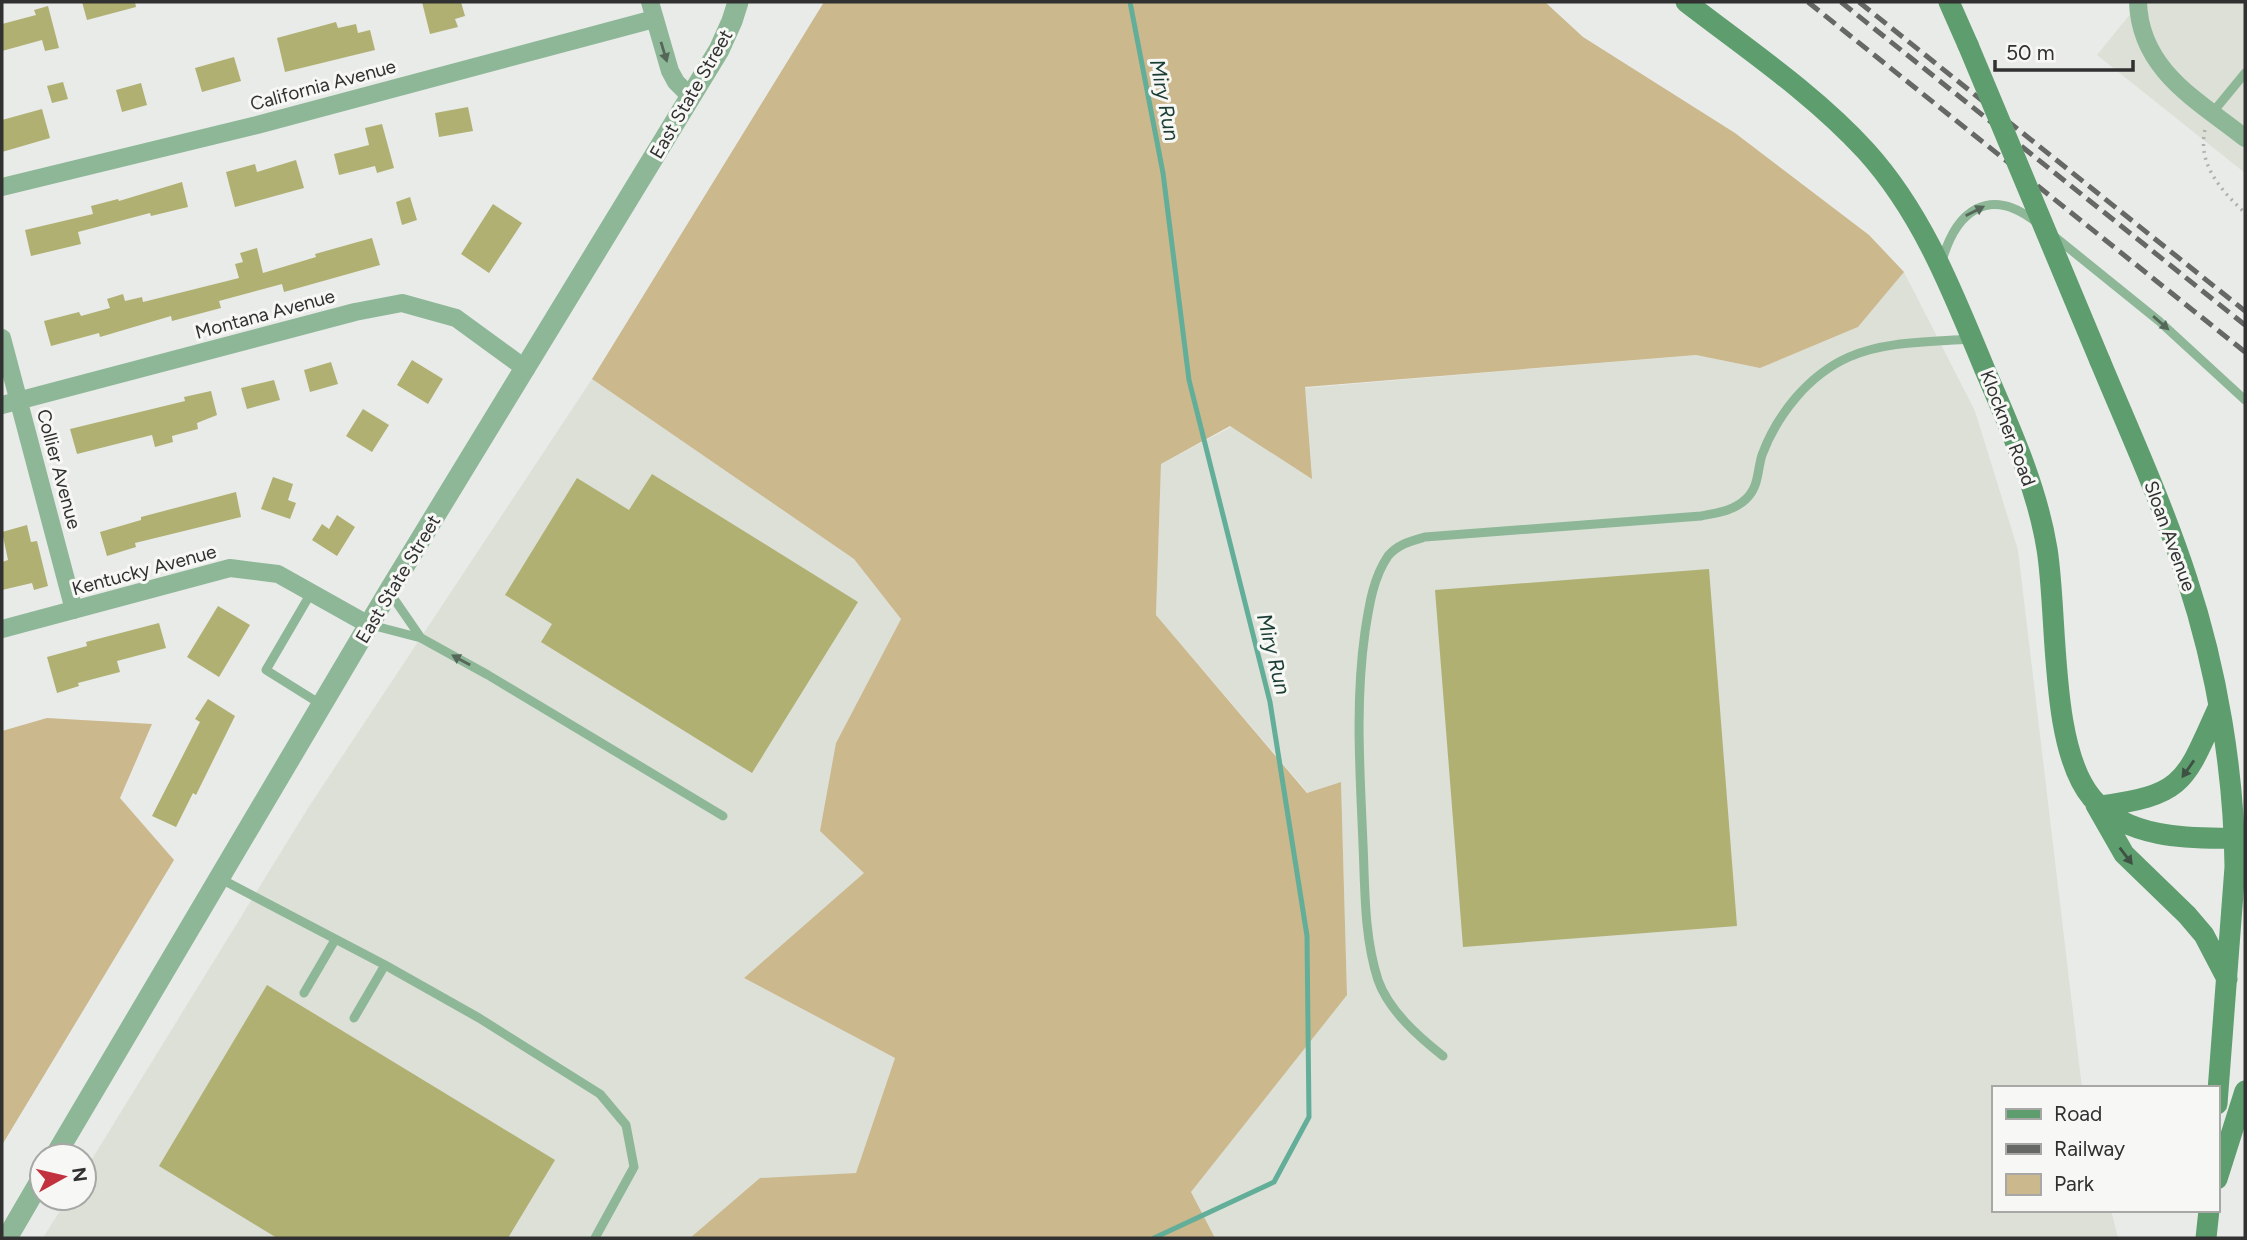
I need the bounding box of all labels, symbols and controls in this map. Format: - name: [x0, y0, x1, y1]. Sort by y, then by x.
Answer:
- street label: East State Street: [645, 25, 737, 163]
- scale bar: [1995, 28, 2133, 72]
- text: 50 m: [2006, 40, 2055, 65]
- one-way arrow: [660, 42, 670, 63]
- street label: California Avenue: [248, 54, 398, 116]
- water label: Miry Run: [1145, 57, 1185, 143]
- one-way arrow: [1966, 206, 1986, 218]
- street label: Montana Avenue: [193, 284, 337, 344]
- one-way arrow: [2152, 315, 2170, 331]
- street label: Klockner Road: [1975, 367, 2041, 489]
- street label: Collier Avenue: [32, 407, 86, 531]
- street label: Sloan Avenue: [2139, 478, 2201, 594]
- street label: East State Street: [351, 511, 445, 647]
- street label: Kentucky Avenue: [69, 540, 219, 600]
- water label: Miry Run: [1252, 611, 1296, 697]
- one-way arrow: [452, 654, 471, 666]
- one-way arrow: [2181, 760, 2195, 778]
- one-way arrow: [2119, 847, 2133, 865]
- legend: [1992, 1086, 2219, 1212]
- text: Road: [2054, 1101, 2102, 1126]
- text: Railway: [2054, 1136, 2125, 1161]
- north arrow: [28, 1142, 98, 1212]
- text: N: [67, 1166, 92, 1184]
- text: Park: [2054, 1171, 2095, 1196]

